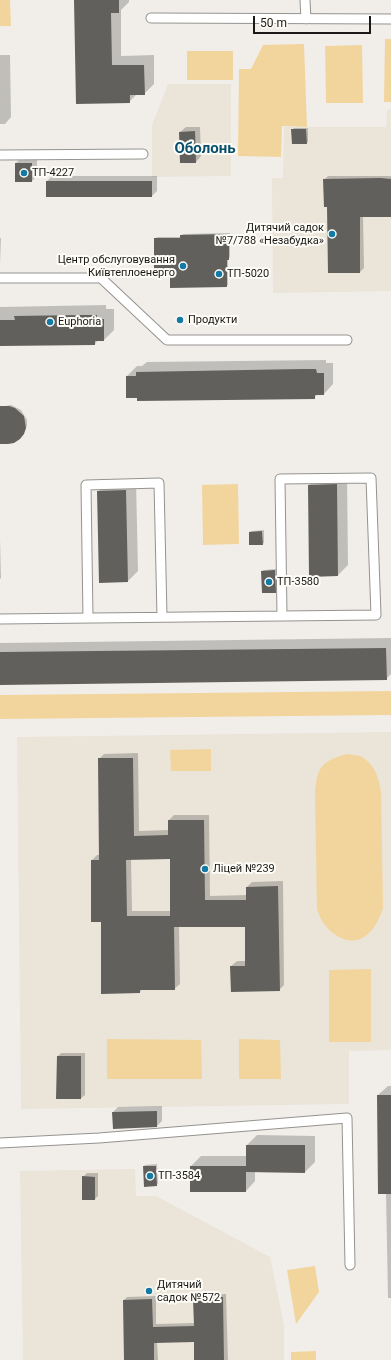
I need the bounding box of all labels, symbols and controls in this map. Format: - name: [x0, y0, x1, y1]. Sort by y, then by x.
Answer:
- scale bar: [255, 8, 373, 34]
- text: 50 m: [260, 16, 287, 30]
- district label: Оболонь: [174, 140, 236, 158]
- place label: ТП-4227: [32, 166, 74, 180]
- marker: ТП-4227: [19, 168, 29, 178]
- place label: Дитячий садок №7/788 «Незабудка»: [216, 221, 324, 247]
- marker: Дитячий садок №7/788 «Незабудка»: [327, 229, 337, 239]
- place label: Центр обслуговування Київтеплоенерго: [58, 253, 175, 279]
- marker: Центр обслуговування Київтеплоенерго: [178, 261, 188, 271]
- place label: ТП-5020: [227, 267, 269, 281]
- marker: ТП-5020: [214, 269, 224, 279]
- place label: Продукти: [188, 313, 237, 327]
- place label: Euphoria: [58, 315, 101, 329]
- marker: Продукти: [175, 315, 185, 325]
- marker: Euphoria: [45, 317, 55, 327]
- place label: ТП-3580: [277, 575, 319, 589]
- marker: ТП-3580: [264, 577, 274, 587]
- place label: Ліцей №239: [213, 862, 275, 876]
- marker: Ліцей №239: [200, 864, 210, 874]
- place label: ТП-3584: [158, 1169, 200, 1183]
- marker: ТП-3584: [145, 1171, 155, 1181]
- place label: Дитячий садок №572: [157, 1278, 220, 1304]
- marker: Дитячий садок №572: [144, 1286, 154, 1296]

